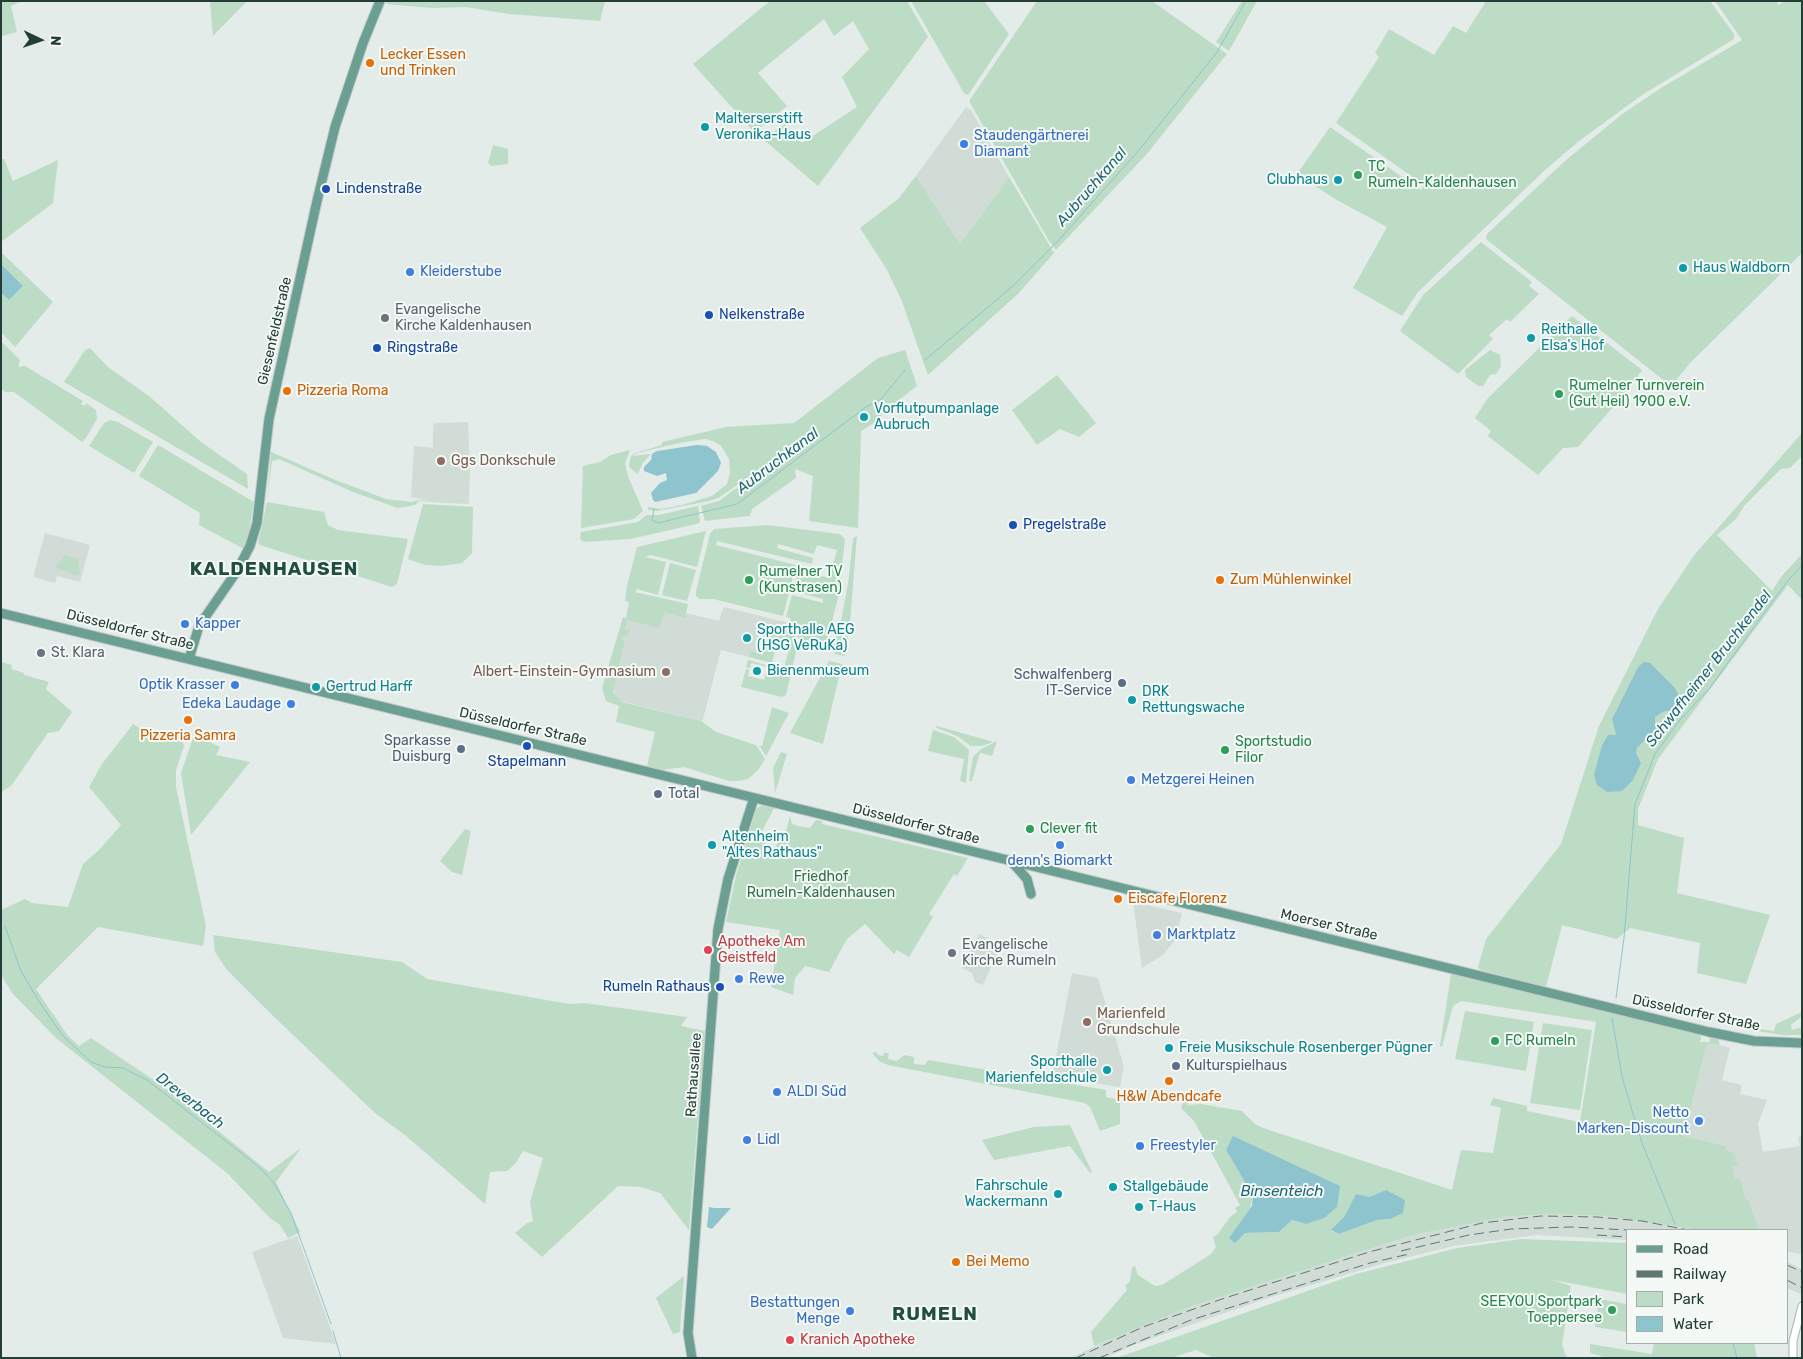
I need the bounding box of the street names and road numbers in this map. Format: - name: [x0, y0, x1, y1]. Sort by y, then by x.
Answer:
- street label: Giesenfeldstraße: [254, 275, 296, 387]
- street label: Düsseldorfer Straße: [65, 606, 195, 654]
- street label: Düsseldorfer Straße: [458, 704, 588, 750]
- street label: Düsseldorfer Straße: [851, 800, 981, 848]
- street label: Moerser Straße: [1279, 906, 1379, 944]
- street label: Düsseldorfer Straße: [1631, 991, 1761, 1035]
- street label: Rathausallee: [683, 1032, 705, 1118]

